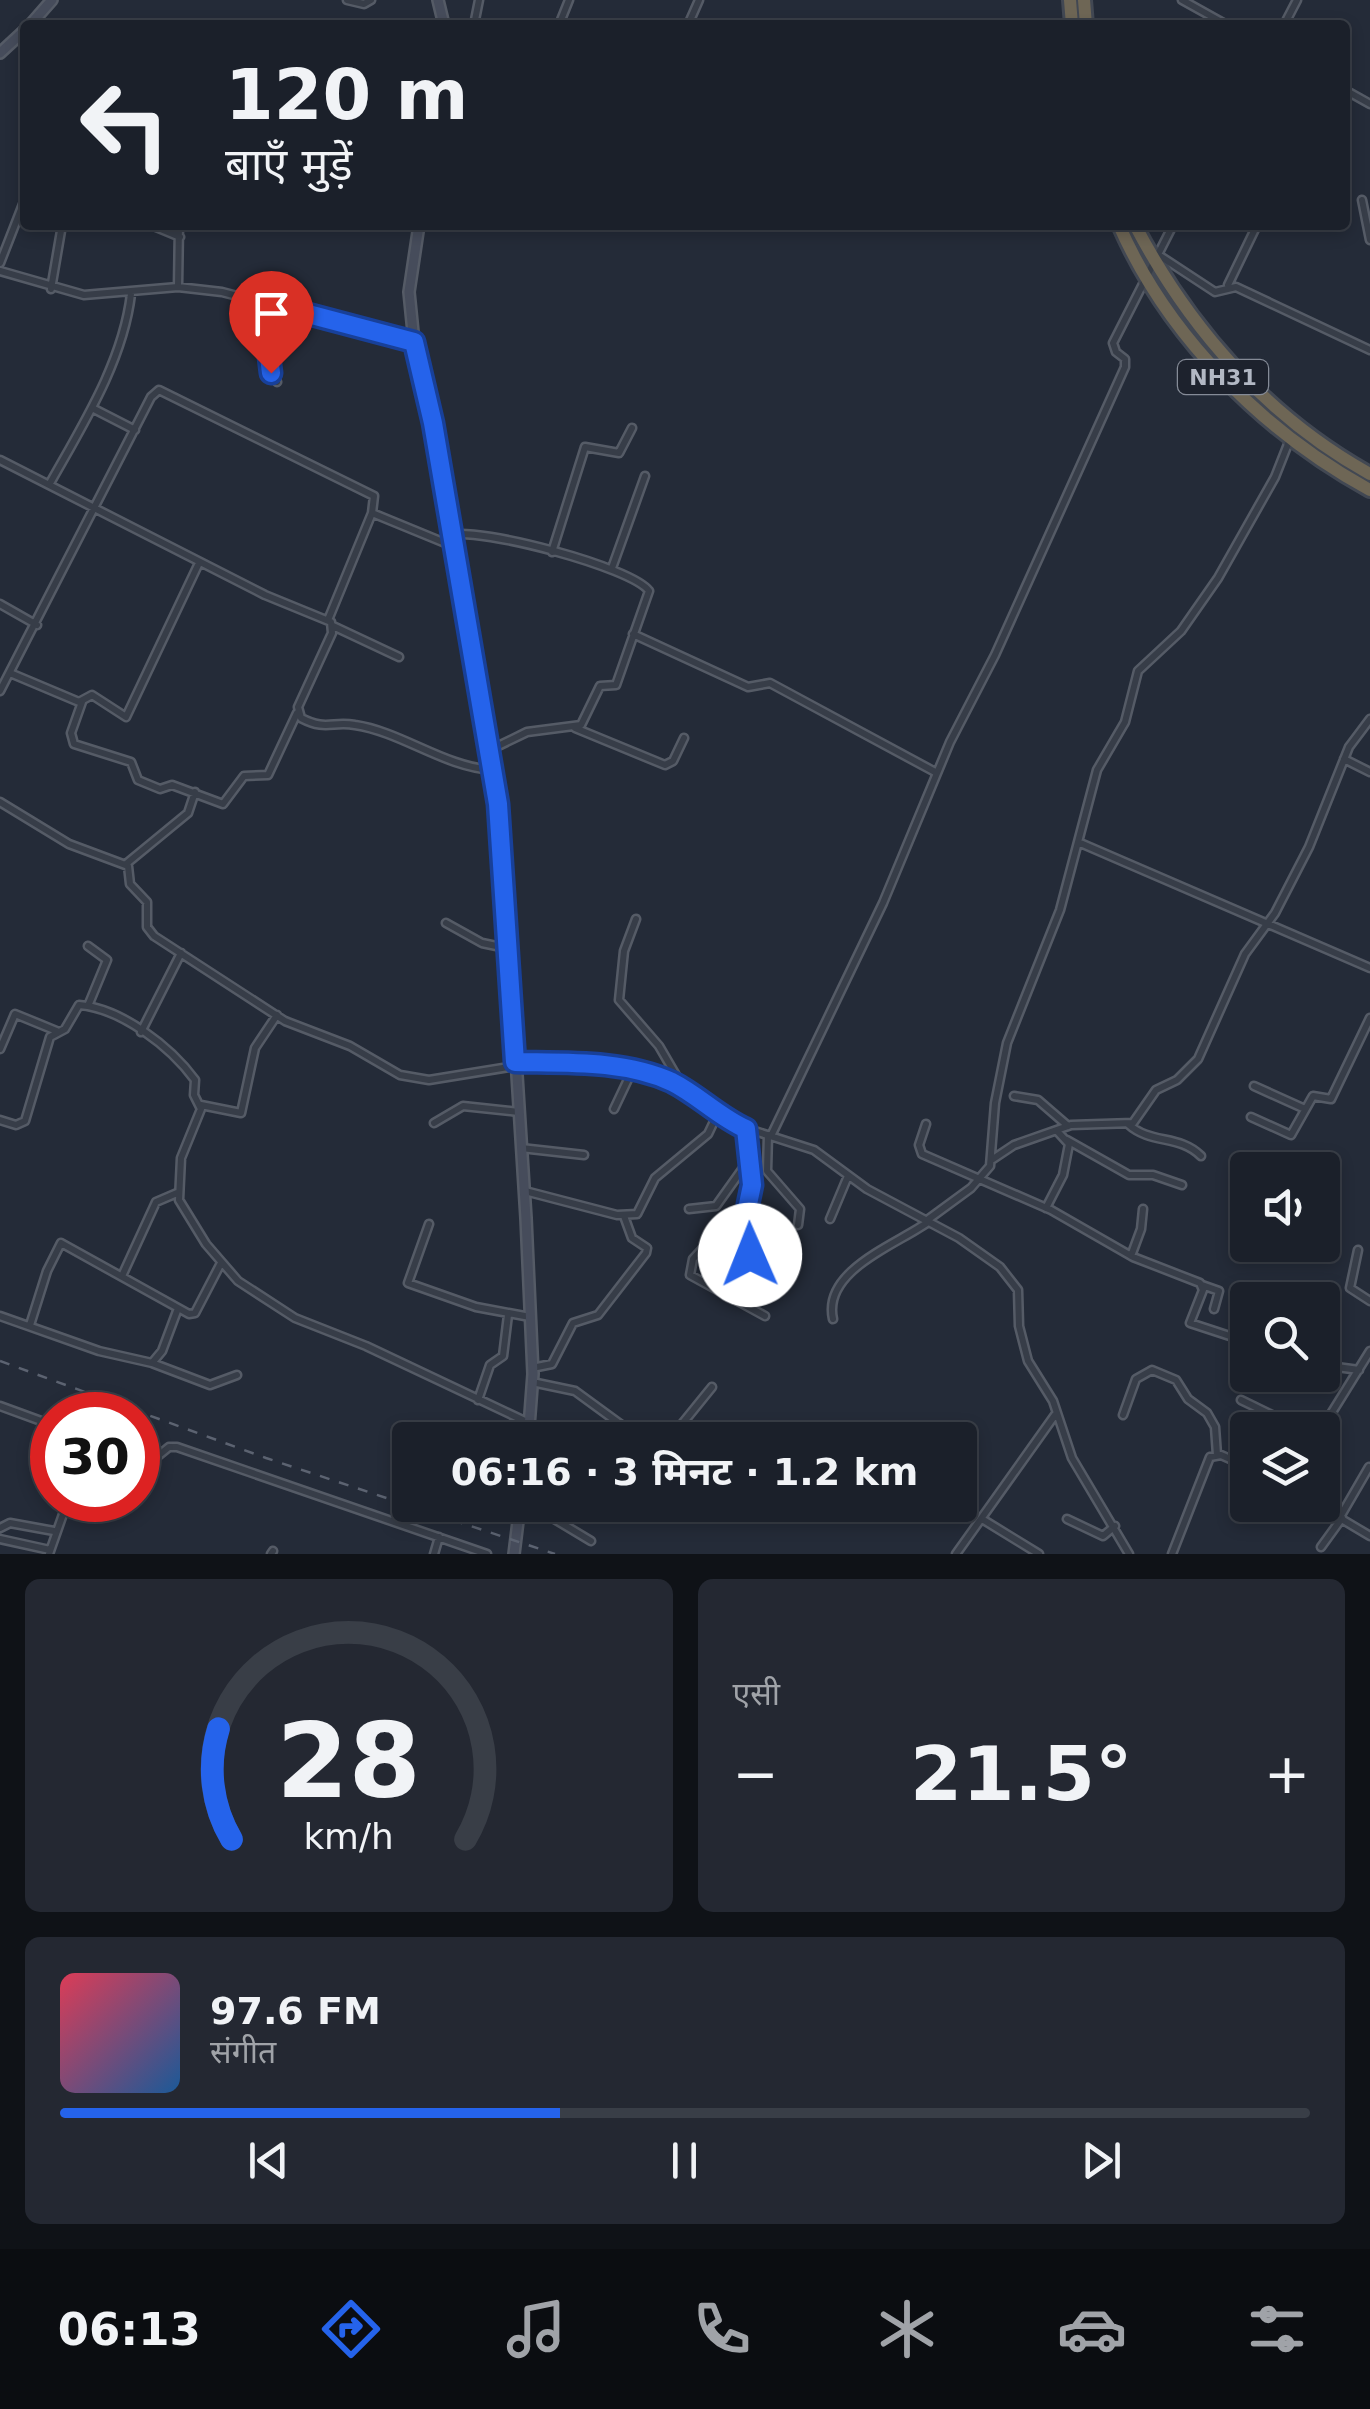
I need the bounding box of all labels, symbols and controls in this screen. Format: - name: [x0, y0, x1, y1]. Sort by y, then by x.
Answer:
- text: 120 m: [225, 54, 468, 136]
- icon: left: [60, 60, 190, 190]
- text: बाएँ मुड़ें: [225, 138, 353, 191]
- pin: [229, 271, 314, 374]
- icon: arrive: [244, 286, 299, 341]
- road number: NH31: [1178, 360, 1268, 394]
- map controls: [1230, 1152, 1340, 1522]
- button: sound: [1230, 1152, 1340, 1262]
- position arrow: [698, 1203, 802, 1307]
- button: search: [1230, 1282, 1340, 1392]
- speed limit sign: 30: [30, 1392, 160, 1522]
- button: layers: [1230, 1412, 1340, 1522]
- text: 06:16 · 3 मिनट · 1.2 km: [451, 1450, 918, 1494]
- text: एसी: [733, 1675, 780, 1713]
- text: 28: [276, 1700, 421, 1822]
- text: 21.5°: [910, 1730, 1133, 1818]
- text: −: [733, 1742, 779, 1806]
- text: +: [1264, 1742, 1310, 1806]
- text: km/h: [304, 1816, 394, 1857]
- text: 97.6 FM: [210, 1989, 381, 2033]
- text: संगीत: [210, 2033, 276, 2071]
- icon: previous: [241, 2133, 296, 2188]
- icon: pause: [657, 2133, 712, 2188]
- icon: next: [1074, 2133, 1129, 2188]
- icon: directions: [316, 2294, 386, 2364]
- icon: music: [501, 2294, 571, 2364]
- icon: phone: [687, 2294, 757, 2364]
- icon: climate: [872, 2294, 942, 2364]
- icon: car: [1057, 2294, 1127, 2364]
- icon: filters: [1242, 2294, 1312, 2364]
- text: 06:13: [58, 2303, 201, 2356]

